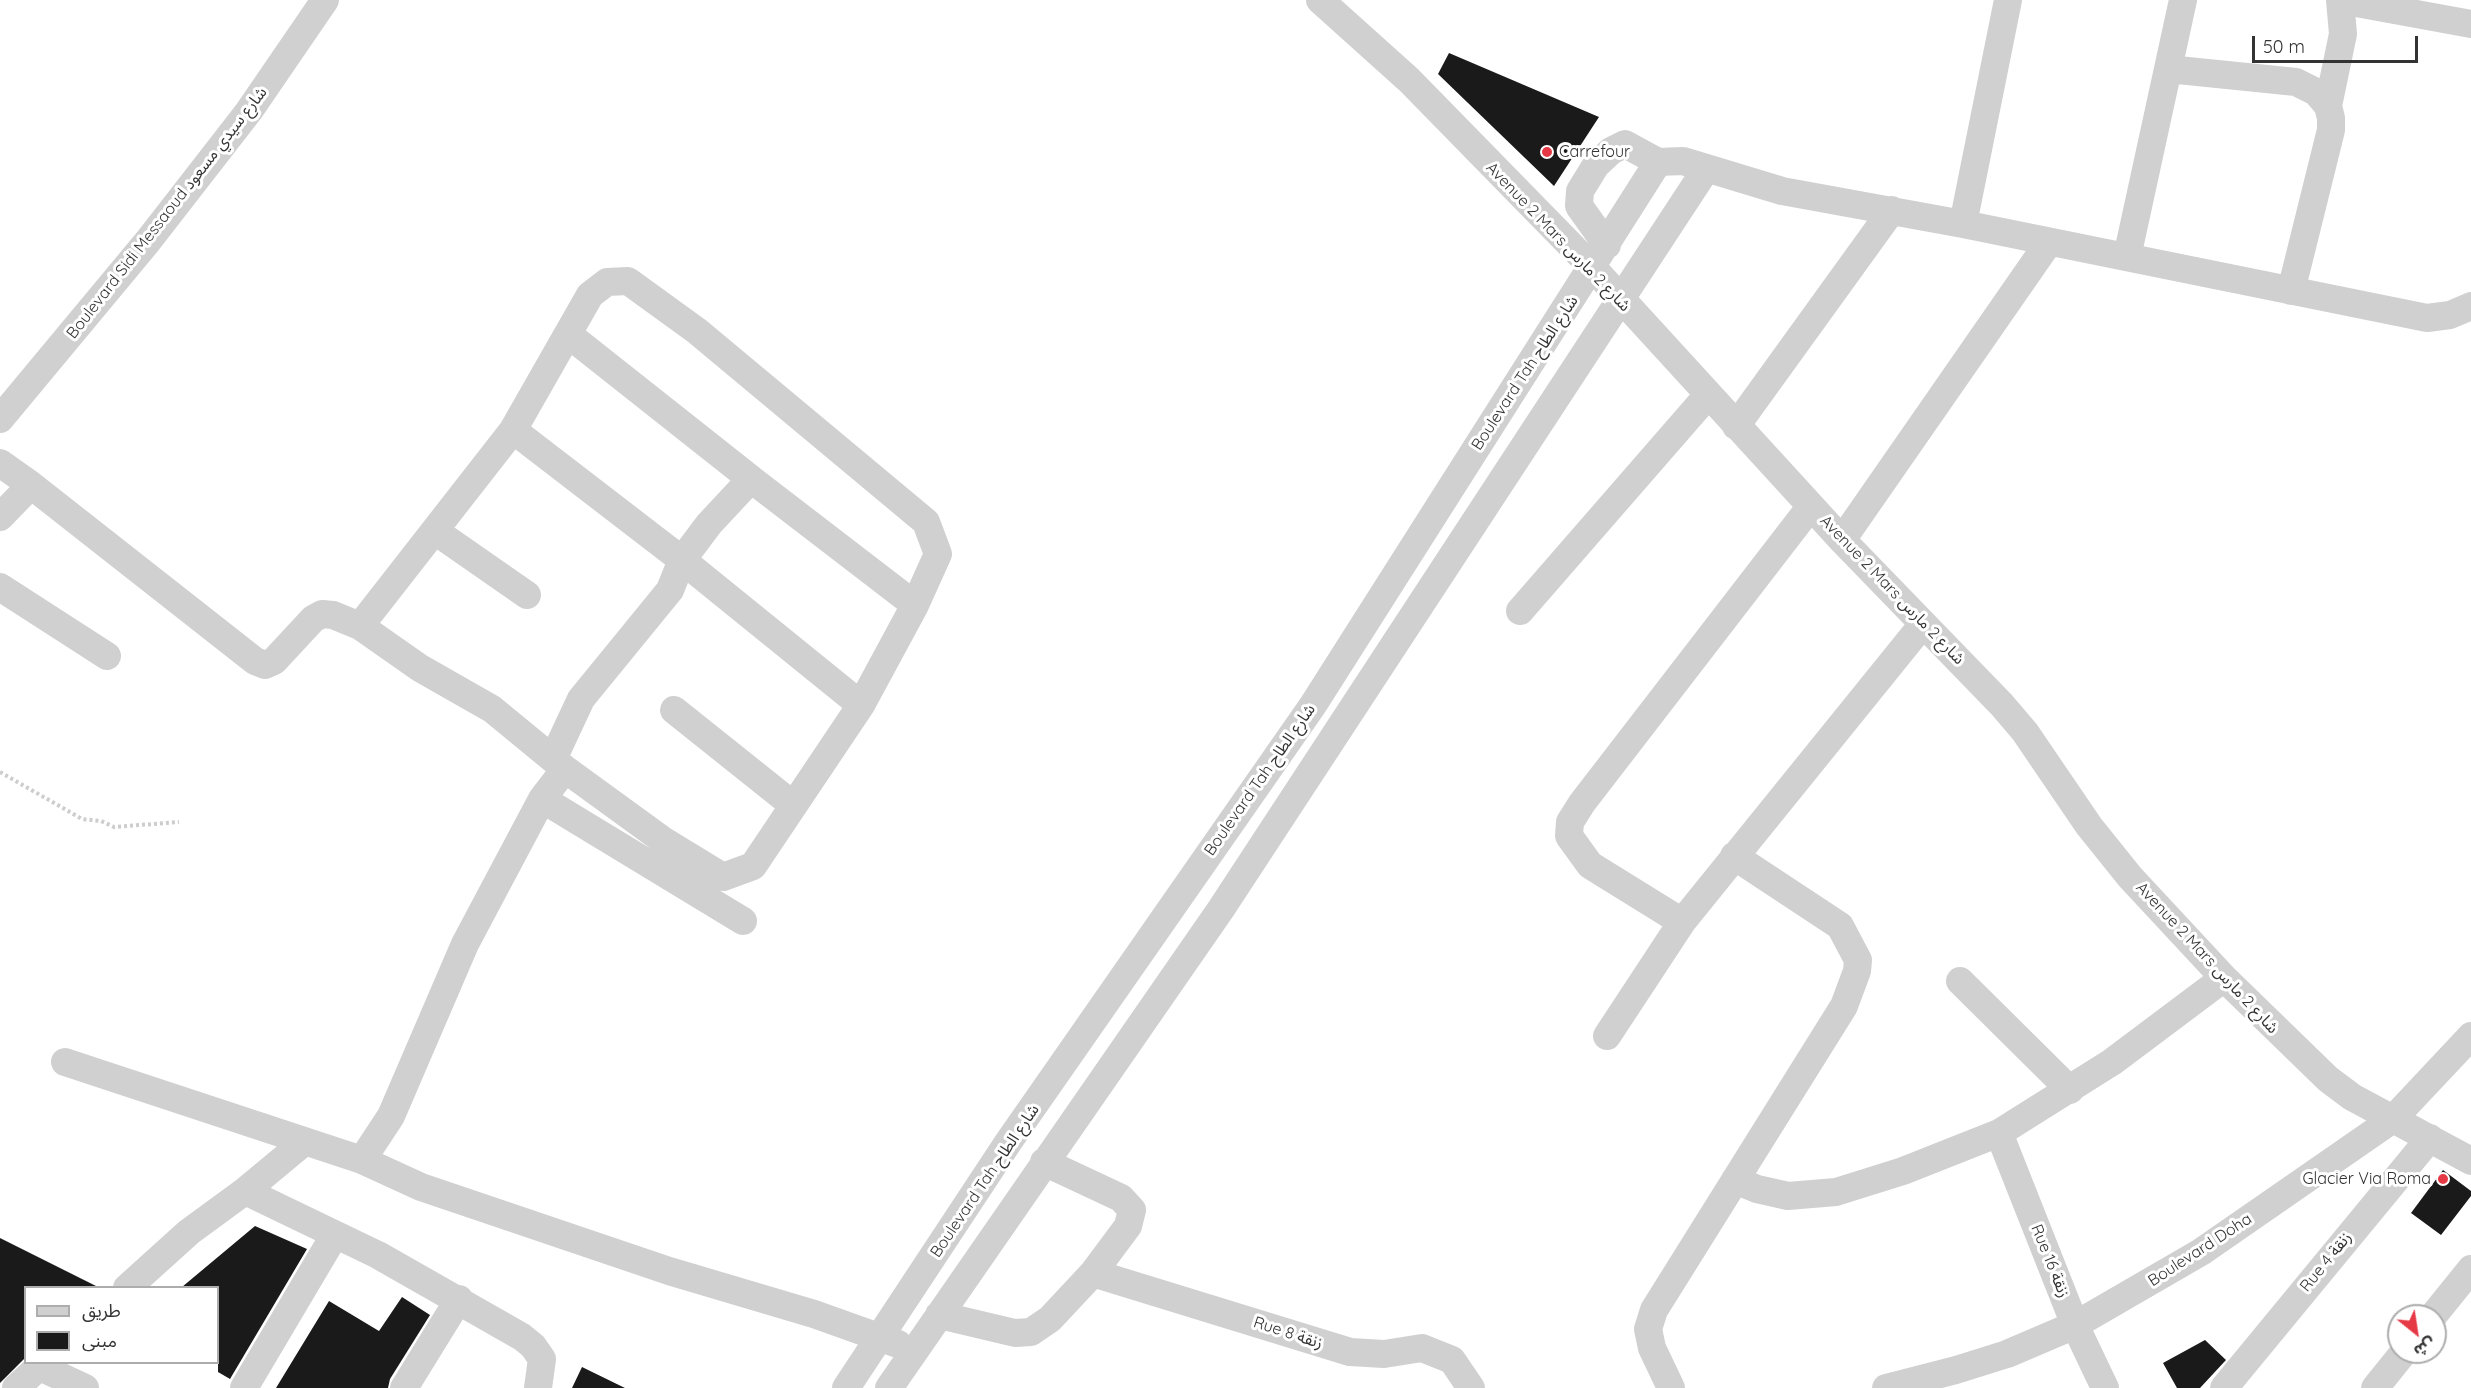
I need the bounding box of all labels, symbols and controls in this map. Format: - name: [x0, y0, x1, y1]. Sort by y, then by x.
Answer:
- scale bar: [2255, 24, 2422, 62]
- text: 50 m: [2263, 35, 2305, 58]
- street label: Boulevard Sidi Messaoud شارع سيدي مسعود: [63, 83, 271, 343]
- place label: Carrefour: [1559, 142, 1630, 162]
- marker: Carrefour: [1540, 145, 1554, 159]
- street label: Avenue 2 Mars شارع 2 مارس: [1482, 158, 1634, 316]
- street label: Boulevard Tah شارع الطاح: [1468, 292, 1582, 454]
- street label: Avenue 2 Mars شارع 2 مارس: [1816, 511, 1968, 669]
- street label: Boulevard Tah شارع الطاح: [1200, 701, 1320, 859]
- street label: Avenue 2 Mars شارع 2 مارس: [2132, 878, 2282, 1038]
- street label: Boulevard Tah شارع الطاح: [927, 1101, 1043, 1261]
- place label: Glacier Via Roma: [2303, 1169, 2431, 1189]
- marker: Glacier Via Roma: [2436, 1172, 2450, 1186]
- street label: Boulevard Doha: [2145, 1209, 2255, 1291]
- street label: Rue 16 زنقة: [2027, 1222, 2073, 1300]
- street label: Rue 4 زنقة: [2296, 1228, 2356, 1296]
- legend: [24, 1286, 219, 1364]
- text: طريق: [82, 1299, 121, 1322]
- north arrow: [2387, 1304, 2447, 1364]
- street label: Rue 8 زنقة: [1251, 1313, 1325, 1353]
- text: مبنى: [82, 1329, 117, 1352]
- text: ش: [2411, 1334, 2439, 1362]

